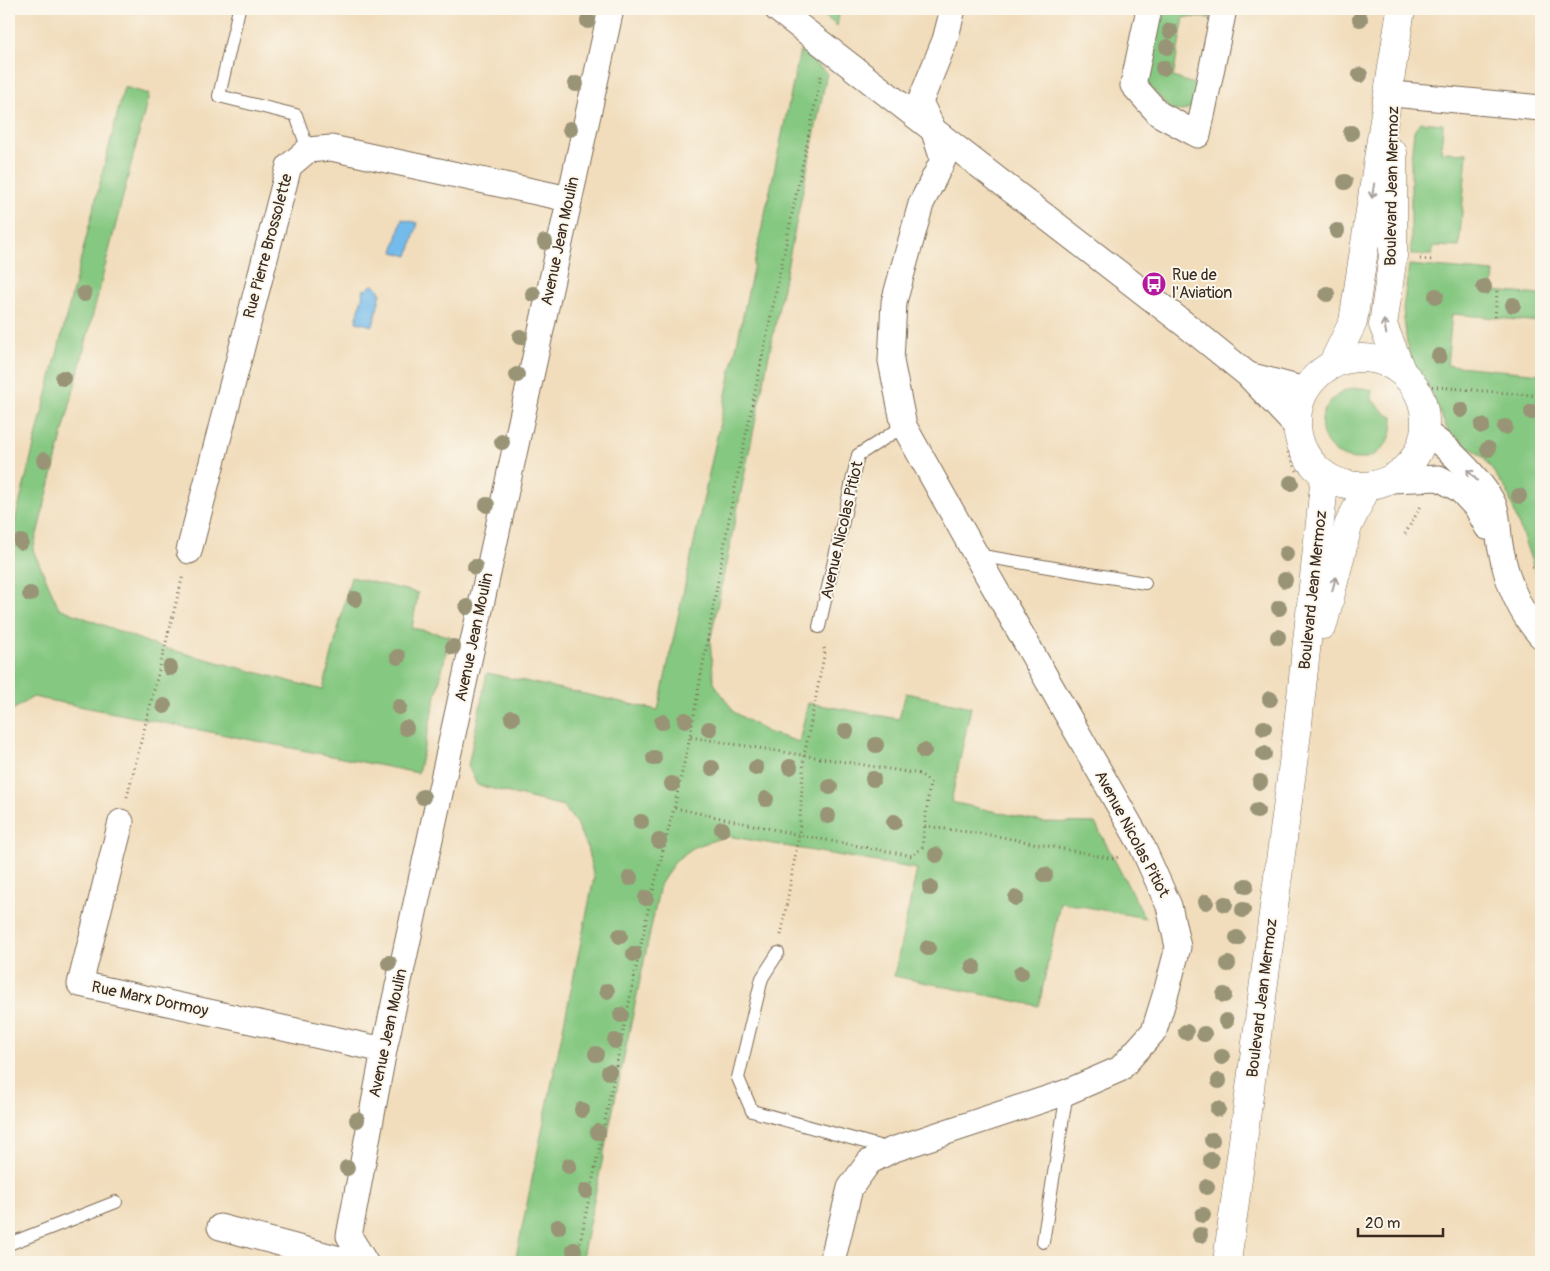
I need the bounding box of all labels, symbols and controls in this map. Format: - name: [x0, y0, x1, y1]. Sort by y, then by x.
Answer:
- street label: Boulevard Jean Mermoz: [1381, 106, 1403, 266]
- street label: Rue Pierre Brossolette: [239, 171, 297, 321]
- street label: Avenue Jean Moulin: [537, 175, 583, 307]
- one-way arrow: [1368, 182, 1378, 198]
- place label: Rue de l'Aviation: [1172, 265, 1232, 303]
- bus stop icon: Rue de l'Aviation: [1141, 271, 1167, 297]
- one-way arrow: [1380, 319, 1390, 335]
- street label: Avenue Nicolas Pitiot: [816, 459, 868, 601]
- one-way arrow: [1466, 468, 1478, 481]
- street label: Boulevard Jean Mermoz: [1295, 509, 1331, 671]
- street label: Avenue Jean Moulin: [451, 571, 497, 703]
- one-way arrow: [1329, 576, 1339, 592]
- street label: Avenue Nicolas Pitiot: [1090, 767, 1174, 901]
- street label: Boulevard Jean Mermoz: [1242, 917, 1282, 1079]
- street label: Avenue Jean Moulin: [365, 967, 411, 1099]
- street label: Rue Marx Dormoy: [90, 977, 210, 1021]
- scale bar: [1358, 1206, 1442, 1238]
- text: 20 m: [1365, 1214, 1400, 1233]

